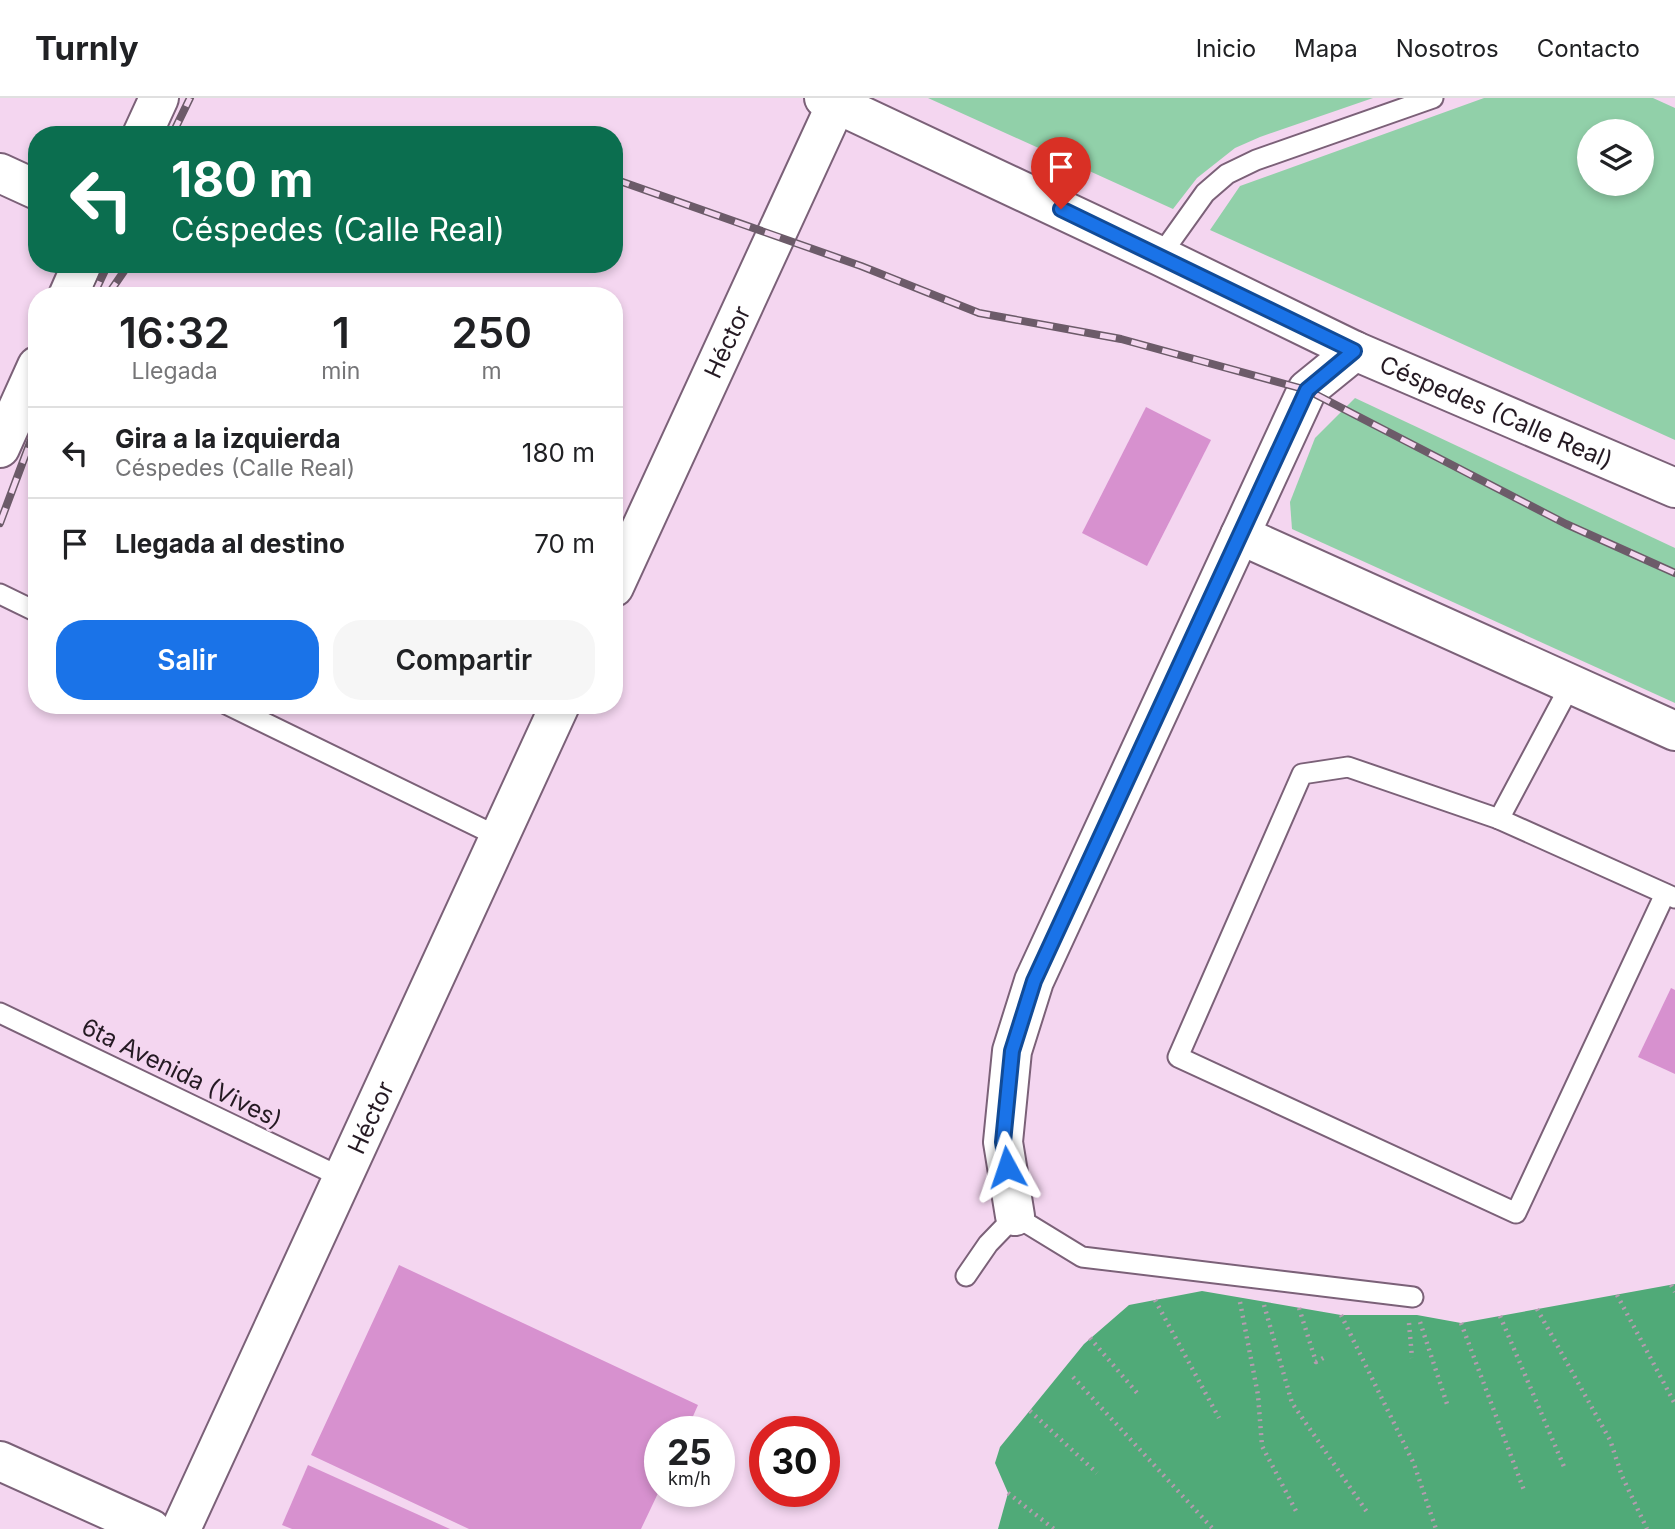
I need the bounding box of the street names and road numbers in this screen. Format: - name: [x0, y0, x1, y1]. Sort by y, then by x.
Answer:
- street label: Héctor: [698, 301, 756, 383]
- street label: Céspedes (Calle Real): [1375, 349, 1617, 474]
- street label: 6ta Avenida (Vives): [77, 1012, 287, 1134]
- street label: Héctor: [341, 1077, 399, 1158]

